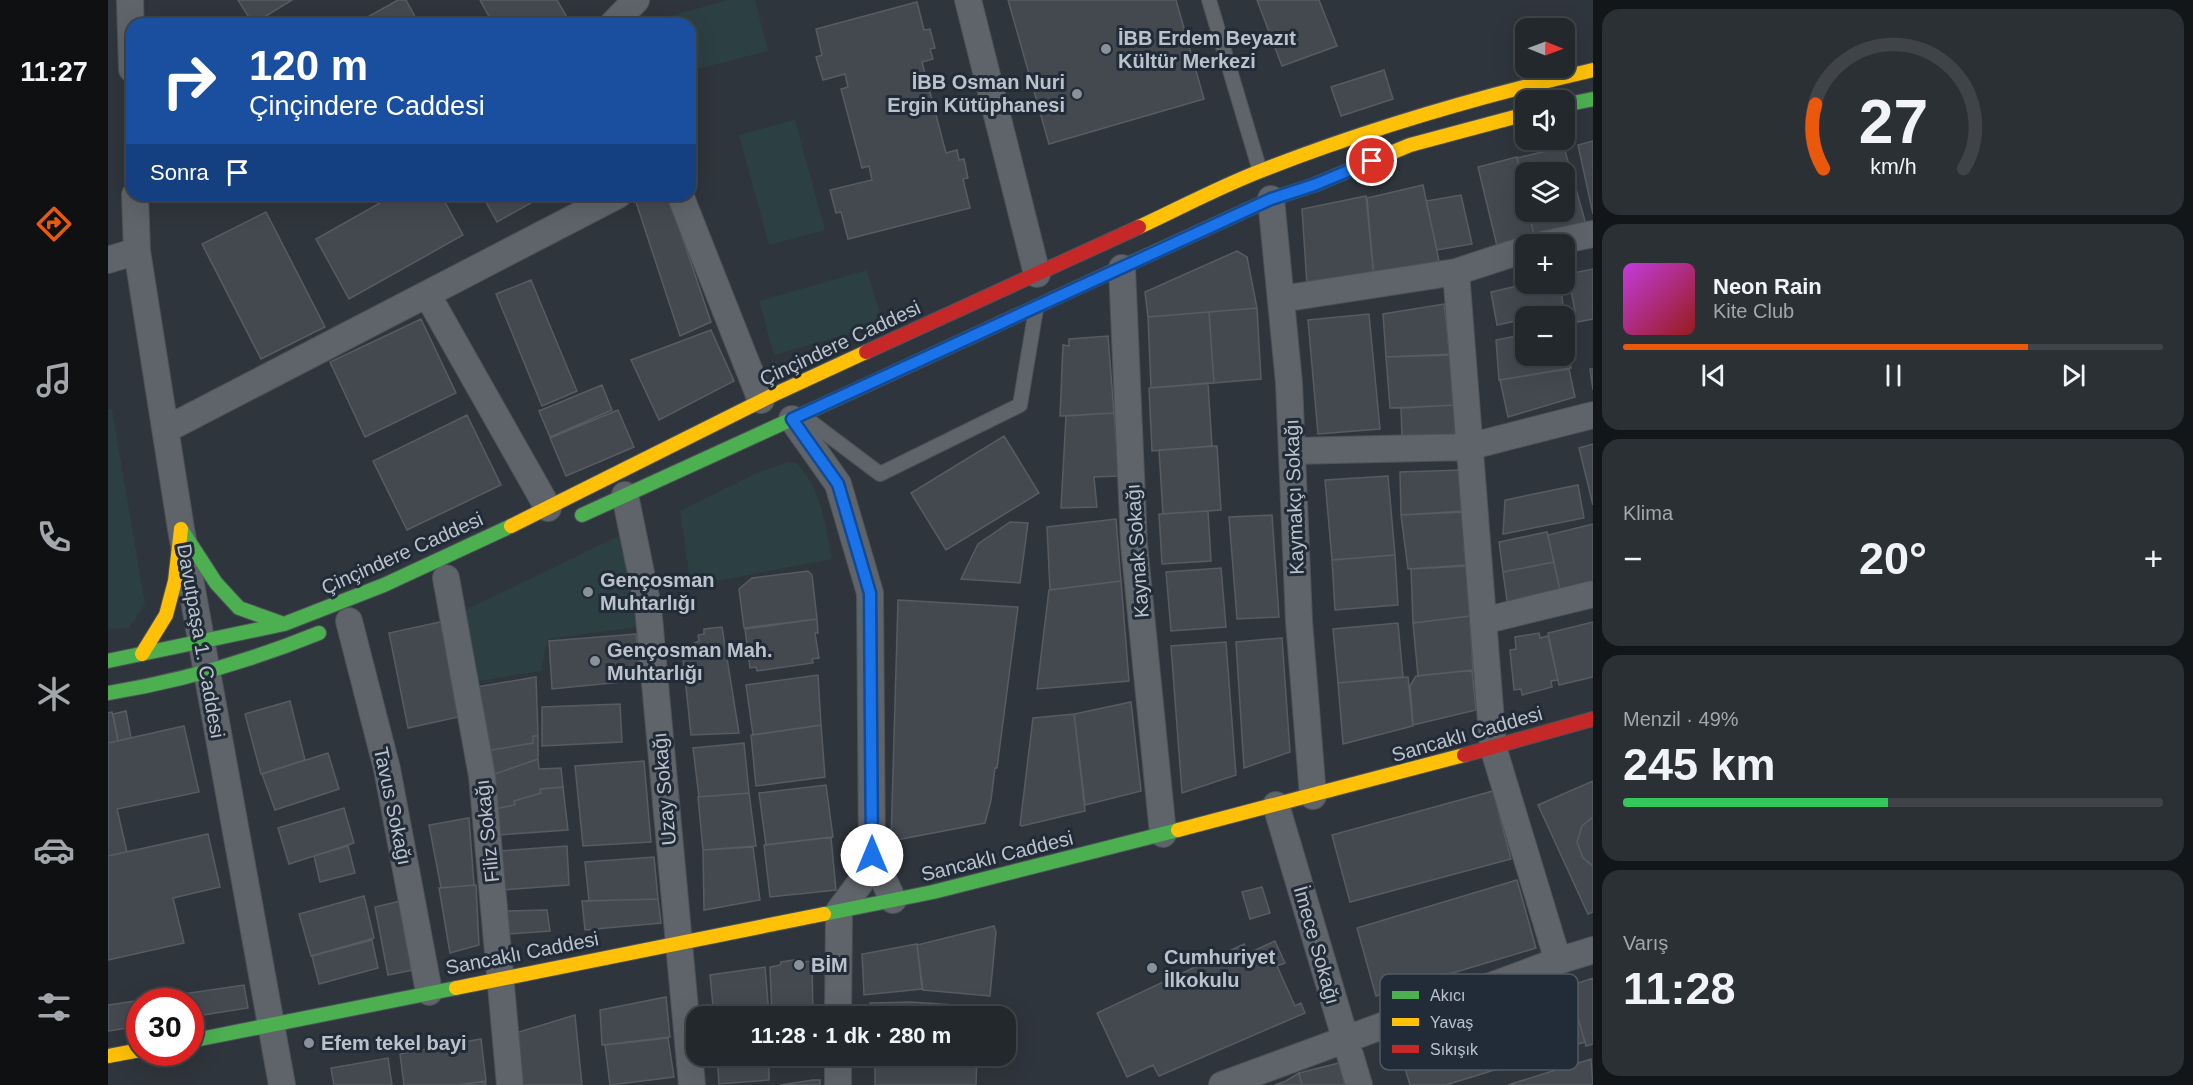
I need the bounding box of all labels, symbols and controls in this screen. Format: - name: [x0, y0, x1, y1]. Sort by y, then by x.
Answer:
- north arrow: [1515, 18, 1575, 78]
- map controls: [1515, 18, 1575, 366]
- place label: İBB Erdem Beyazıt Kültür Merkezi: [1118, 27, 1296, 72]
- icon: right: [150, 42, 228, 120]
- text: 120 m: [249, 42, 368, 89]
- marker: İBB Erdem Beyazıt Kültür Merkezi: [1099, 42, 1113, 56]
- text: 11:27: [20, 57, 88, 87]
- place label: İBB Osman Nuri Ergin Kütüphanesi: [887, 71, 1065, 116]
- marker: İBB Osman Nuri Ergin Kütüphanesi: [1070, 87, 1084, 101]
- text: 27: [1858, 87, 1928, 156]
- button: sound: [1515, 90, 1575, 150]
- text: Çinçindere Caddesi: [249, 91, 485, 121]
- pin: [1346, 135, 1397, 186]
- icon: arrive: [1355, 144, 1388, 177]
- text: km/h: [1870, 155, 1916, 179]
- icon: arrive: [221, 156, 254, 189]
- text: Sonra: [150, 160, 209, 185]
- button: layers: [1515, 162, 1575, 222]
- icon: directions: [33, 203, 75, 245]
- button: +: [1515, 234, 1575, 294]
- text: Neon Rain: [1713, 274, 1822, 299]
- street label: Çinçindere Caddesi: [756, 296, 924, 390]
- text: Kite Club: [1713, 300, 1794, 322]
- button: −: [1515, 306, 1575, 366]
- icon: music: [33, 359, 75, 401]
- icon: previous: [1697, 359, 1730, 392]
- icon: pause: [1877, 359, 1910, 392]
- icon: next: [2057, 359, 2090, 392]
- street label: Kaymakçı Sokağı: [1280, 419, 1308, 575]
- street label: Kaynak Sokağı: [1121, 483, 1153, 619]
- text: Klima: [1623, 502, 1673, 524]
- street label: Çinçindere Caddesi: [318, 507, 486, 599]
- icon: phone: [33, 516, 75, 558]
- text: 20°: [1859, 533, 1927, 584]
- text: −: [1623, 540, 1642, 577]
- text: +: [2144, 540, 2163, 577]
- street label: Davutpaşa 1. Caddesi: [173, 542, 229, 740]
- place label: Gençosman Muhtarlığı: [600, 569, 714, 614]
- marker: Gençosman Muhtarlığı: [581, 585, 595, 599]
- place label: Gençosman Mah. Muhtarlığı: [607, 639, 773, 684]
- marker: Gençosman Mah. Muhtarlığı: [588, 654, 602, 668]
- icon: climate: [33, 673, 75, 715]
- street label: Sancaklı Caddesi: [1389, 702, 1545, 766]
- text: Menzil · 49%: [1623, 708, 1739, 730]
- street label: Uzay Sokağı: [648, 732, 680, 846]
- text: 245 km: [1623, 739, 1776, 790]
- street label: Tavus Sokağı: [370, 745, 416, 867]
- street label: Filiz Sokağı: [471, 778, 503, 884]
- position arrow: [840, 823, 904, 887]
- street label: Sancaklı Caddesi: [919, 826, 1075, 886]
- icon: car: [33, 829, 75, 871]
- street label: İmece Sokağı: [1290, 883, 1344, 1007]
- street label: Sancaklı Caddesi: [444, 927, 600, 979]
- text: Varış: [1623, 932, 1668, 954]
- place label: Cumhuriyet İlkokulu: [1164, 946, 1275, 991]
- place label: BİM: [811, 954, 848, 976]
- marker: BİM: [792, 958, 806, 972]
- marker: Cumhuriyet İlkokulu: [1145, 961, 1159, 975]
- text: 11:28: [1623, 963, 1736, 1014]
- legend: [1380, 974, 1578, 1070]
- icon: filters: [33, 986, 75, 1028]
- text: Akıcı: [1430, 987, 1466, 1004]
- speed limit sign: 30: [126, 988, 204, 1066]
- text: Yavaş: [1430, 1014, 1473, 1031]
- text: 11:28 · 1 dk · 280 m: [751, 1023, 951, 1048]
- place label: Efem tekel bayi: [321, 1032, 467, 1054]
- marker: Efem tekel bayi: [302, 1036, 316, 1050]
- text: Sıkışık: [1430, 1041, 1479, 1058]

